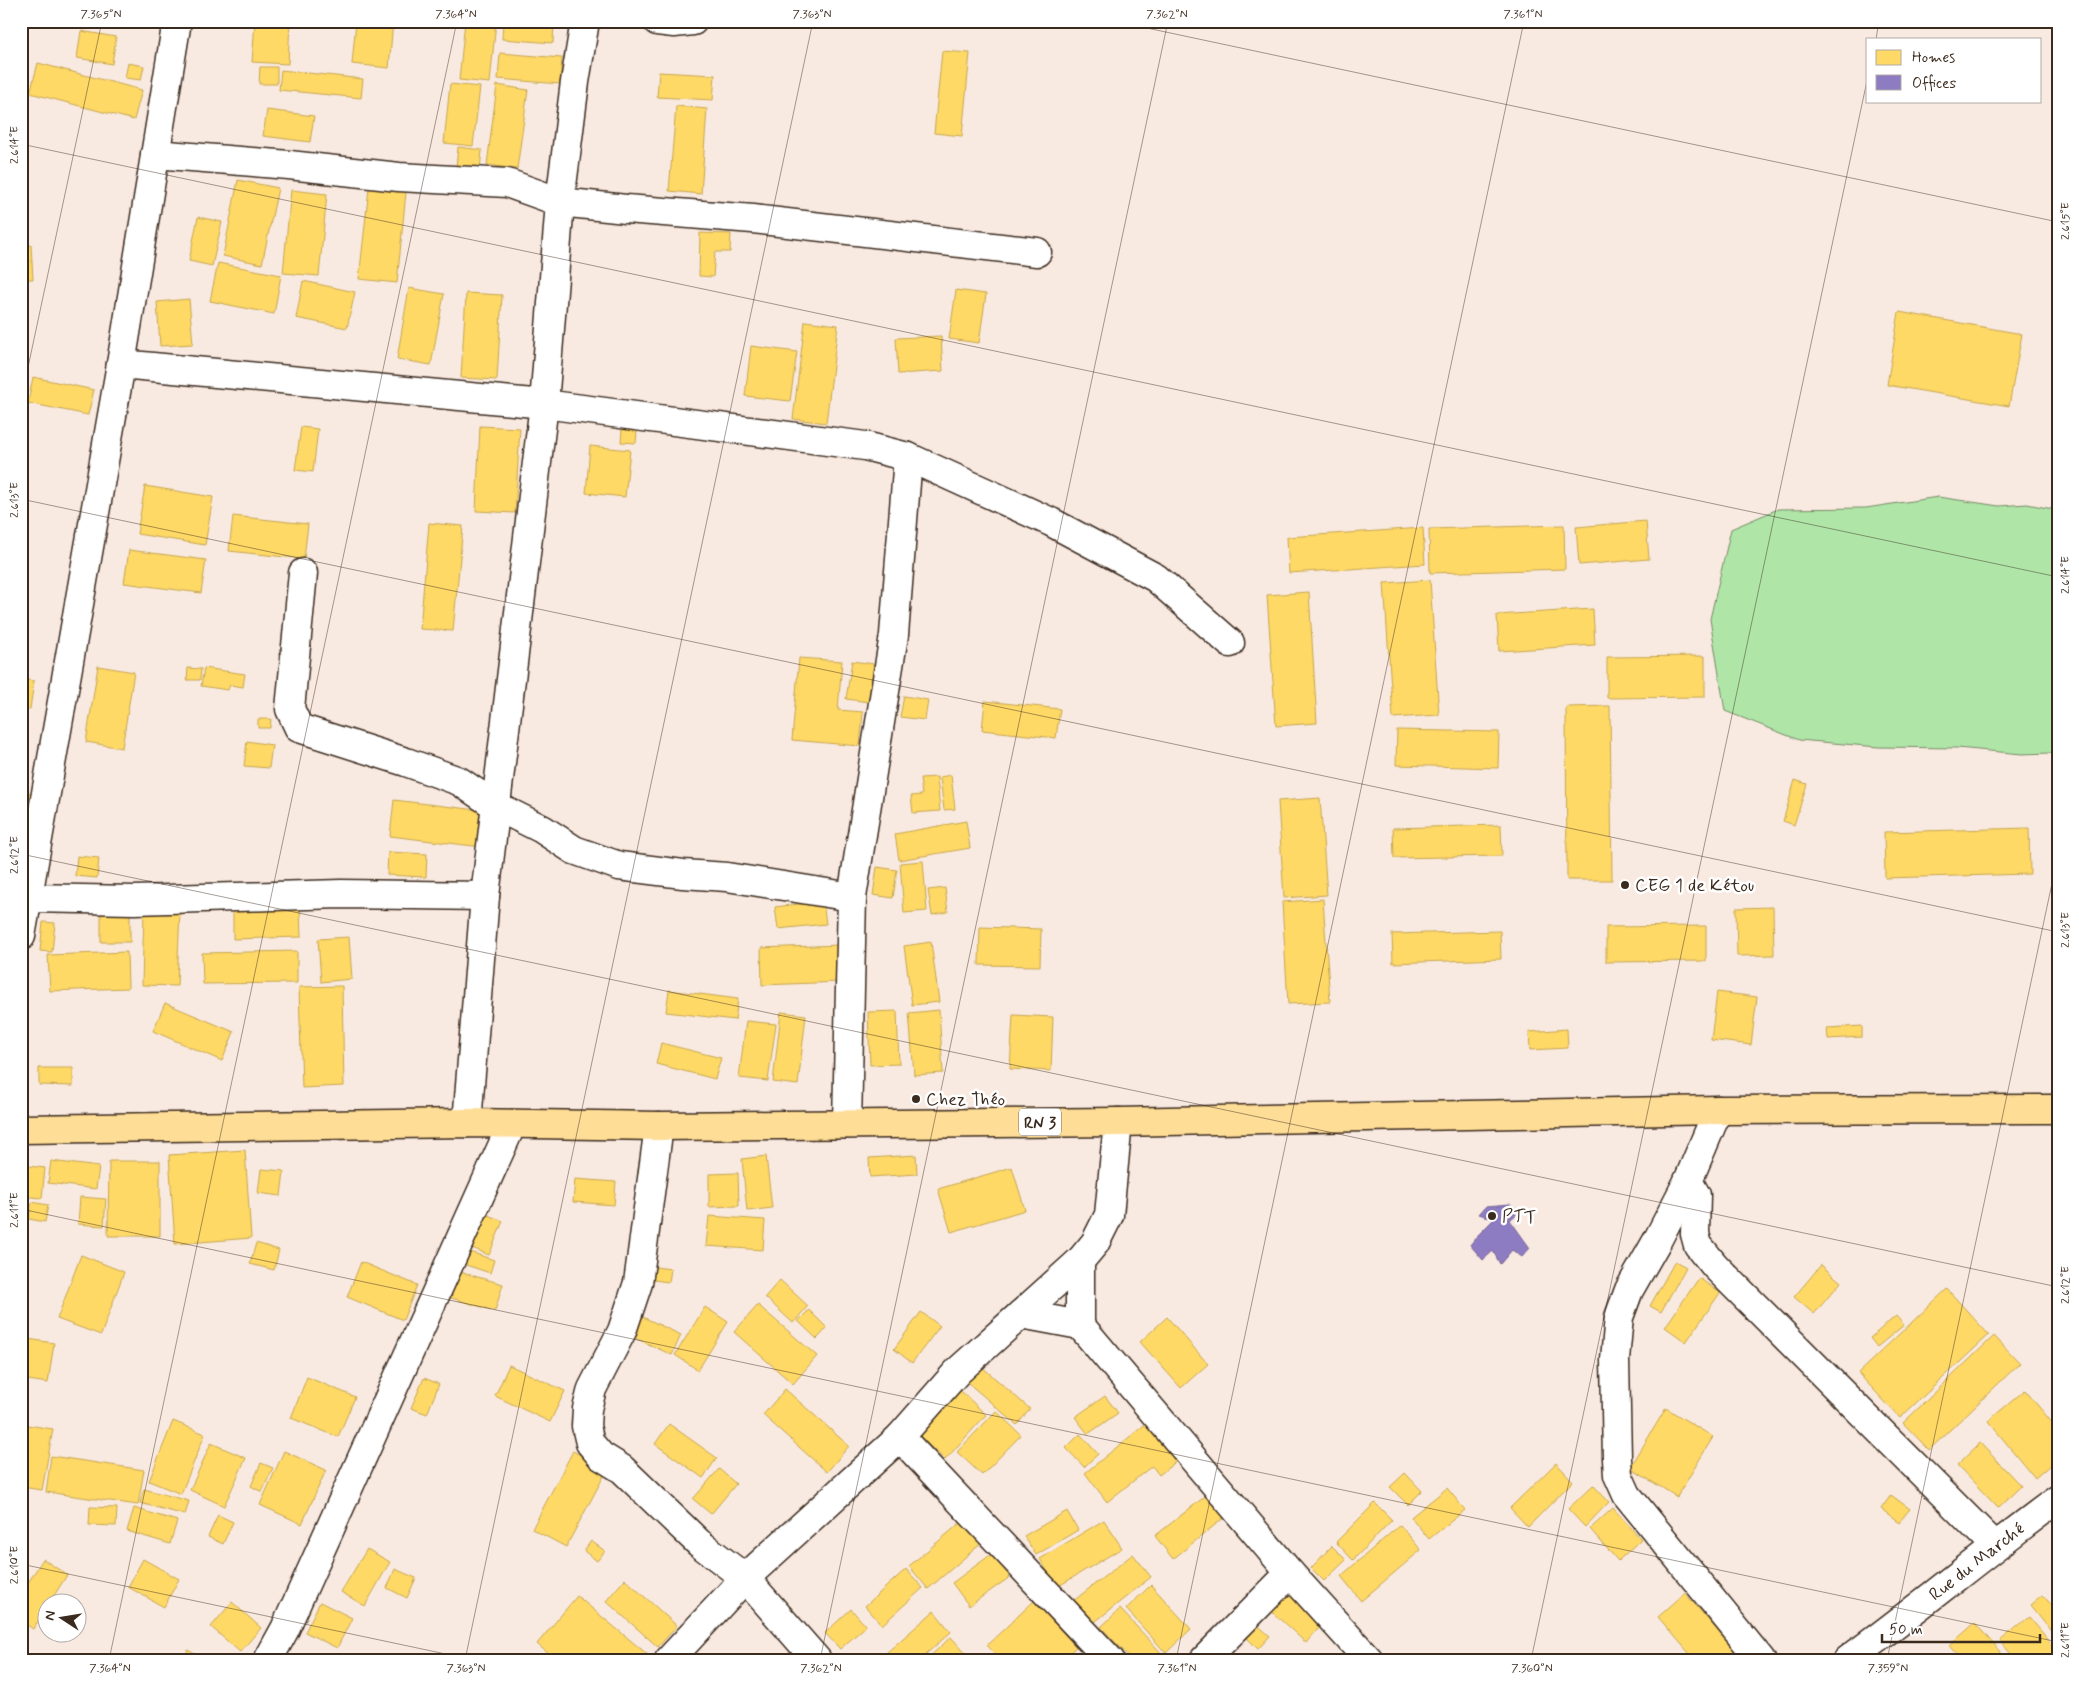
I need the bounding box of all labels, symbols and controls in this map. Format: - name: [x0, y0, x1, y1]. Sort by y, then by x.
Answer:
- text: 7.365°N: [81, 7, 121, 23]
- text: 7.364°N: [435, 7, 477, 23]
- text: 7.363°N: [792, 7, 832, 23]
- text: 7.362°N: [1146, 7, 1188, 23]
- text: 7.361°N: [1504, 7, 1542, 23]
- legend: [1866, 38, 2042, 102]
- text: Homes: [1912, 48, 1955, 68]
- text: Offices: [1912, 74, 1956, 94]
- text: 2.614°E: [7, 126, 23, 164]
- text: 2.615°E: [2058, 202, 2074, 240]
- text: 2.613°E: [7, 482, 23, 518]
- text: 2.614°E: [2058, 556, 2074, 594]
- text: 2.612°E: [7, 836, 23, 874]
- place label: CEG 1 de Kétou: [1635, 874, 1754, 898]
- marker: CEG 1 de Kétou: [1619, 879, 1631, 891]
- text: 2.613°E: [2058, 912, 2074, 948]
- place label: Chez Théo: [926, 1088, 1005, 1112]
- marker: Chez Théo: [910, 1093, 922, 1105]
- road number: RN 3: [1019, 1108, 1061, 1136]
- text: 2.611°E: [7, 1192, 23, 1228]
- place label: PTT: [1502, 1205, 1537, 1229]
- marker: PTT: [1486, 1210, 1498, 1222]
- text: 2.612°E: [2058, 1266, 2074, 1304]
- street label: Rue du Marché: [1924, 1517, 2030, 1607]
- text: 2.610°E: [7, 1546, 23, 1584]
- north arrow: [38, 1594, 88, 1644]
- text: N: [40, 1609, 60, 1622]
- scale bar: [1882, 1611, 2039, 1643]
- text: 50 m: [1889, 1620, 1923, 1640]
- text: 2.611°E: [2058, 1622, 2074, 1658]
- text: 7.364°N: [89, 1661, 131, 1677]
- text: 7.363°N: [446, 1661, 486, 1677]
- text: 7.362°N: [800, 1661, 842, 1677]
- text: 7.361°N: [1158, 1661, 1196, 1677]
- text: 7.360°N: [1511, 1661, 1553, 1677]
- text: 7.359°N: [1868, 1661, 1908, 1677]

